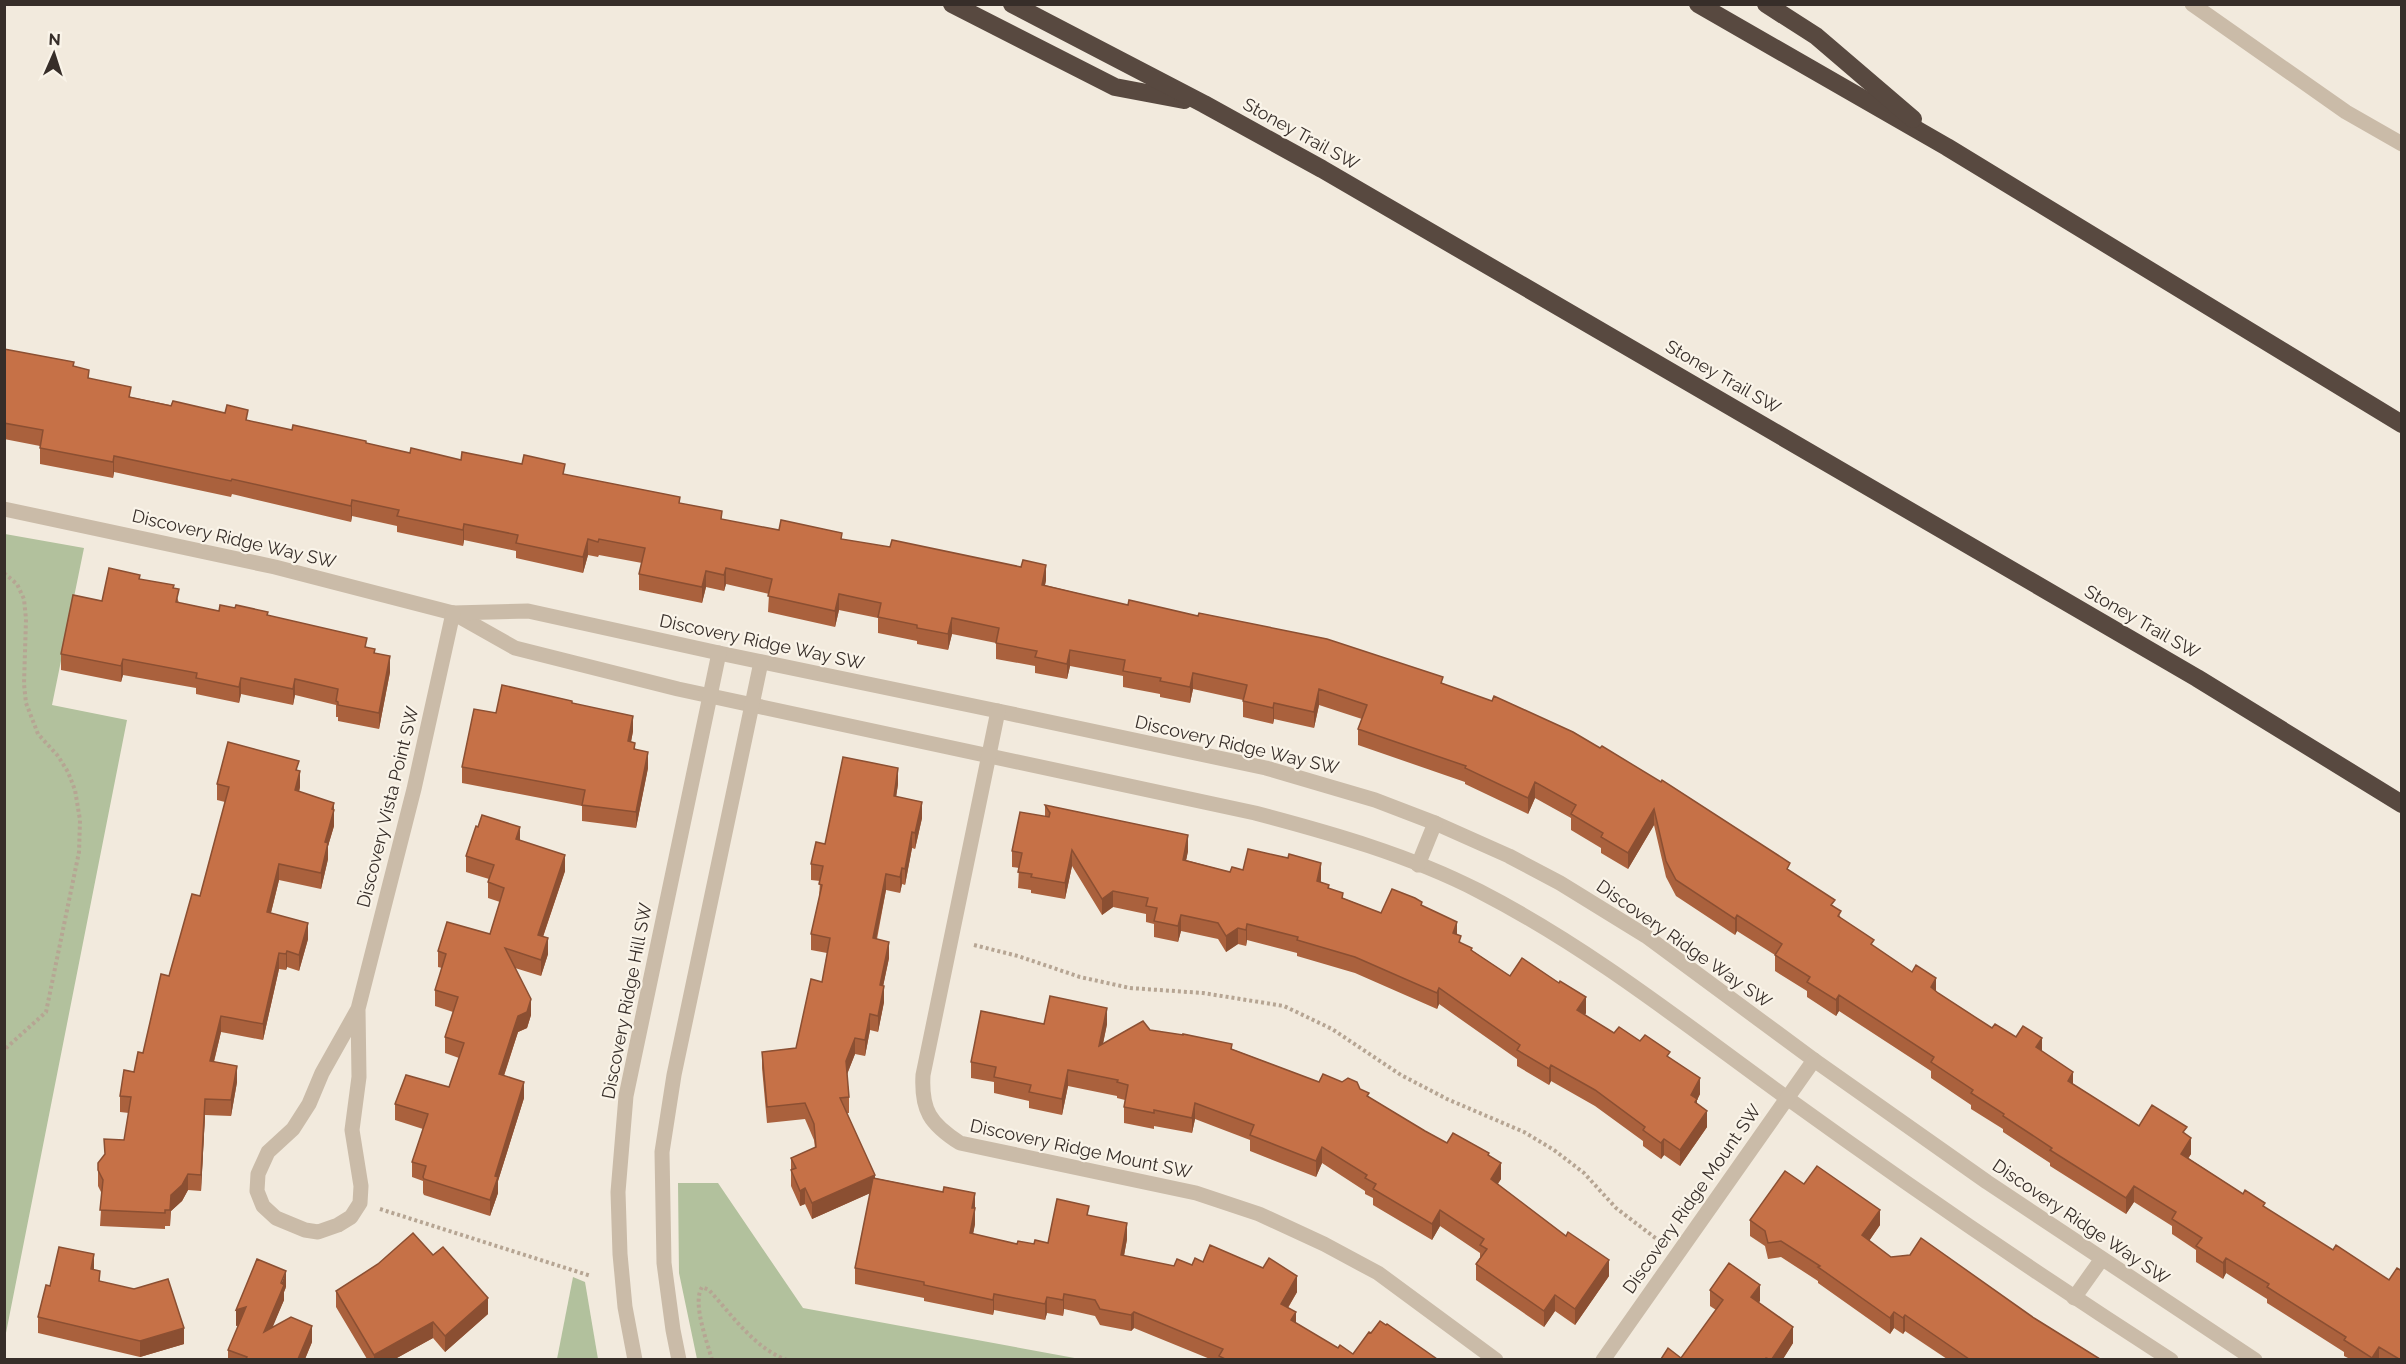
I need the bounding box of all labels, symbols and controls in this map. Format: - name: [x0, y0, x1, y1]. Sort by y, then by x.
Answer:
- north arrow: [24, 24, 84, 84]
- text: N: [48, 30, 61, 49]
- street label: Stoney Trail SW: [1240, 93, 1363, 174]
- street label: Stoney Trail SW: [1662, 335, 1785, 418]
- street label: Discovery Ridge Way SW: [130, 505, 338, 572]
- street label: Stoney Trail SW: [2081, 580, 2204, 663]
- street label: Discovery Ridge Way SW: [658, 610, 867, 674]
- street label: Discovery Vista Point SW: [352, 704, 423, 910]
- street label: Discovery Ridge Way SW: [1133, 711, 1341, 778]
- street label: Discovery Ridge Way SW: [1593, 875, 1776, 1012]
- street label: Discovery Ridge Hill SW: [597, 901, 656, 1101]
- street label: Discovery Ridge Mount SW: [1618, 1100, 1765, 1297]
- street label: Discovery Ridge Mount SW: [968, 1115, 1194, 1182]
- street label: Discovery Ridge Way SW: [1989, 1154, 2174, 1289]

